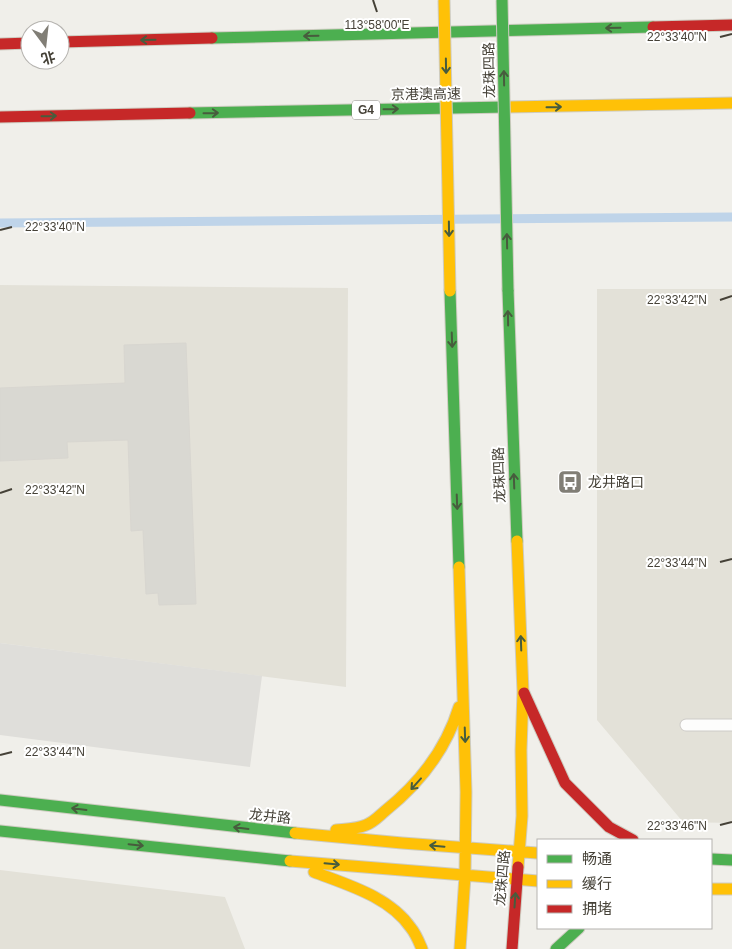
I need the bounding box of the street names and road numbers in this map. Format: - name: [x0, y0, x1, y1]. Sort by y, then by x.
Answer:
- street label: 龙珠四路: [481, 42, 497, 98]
- street label: 京港澳高速: [391, 85, 461, 103]
- road number: G4: [352, 100, 380, 120]
- street label: 龙珠四路: [490, 447, 508, 503]
- street label: 龙井路: [248, 806, 292, 826]
- street label: 龙珠四路: [492, 849, 512, 907]

